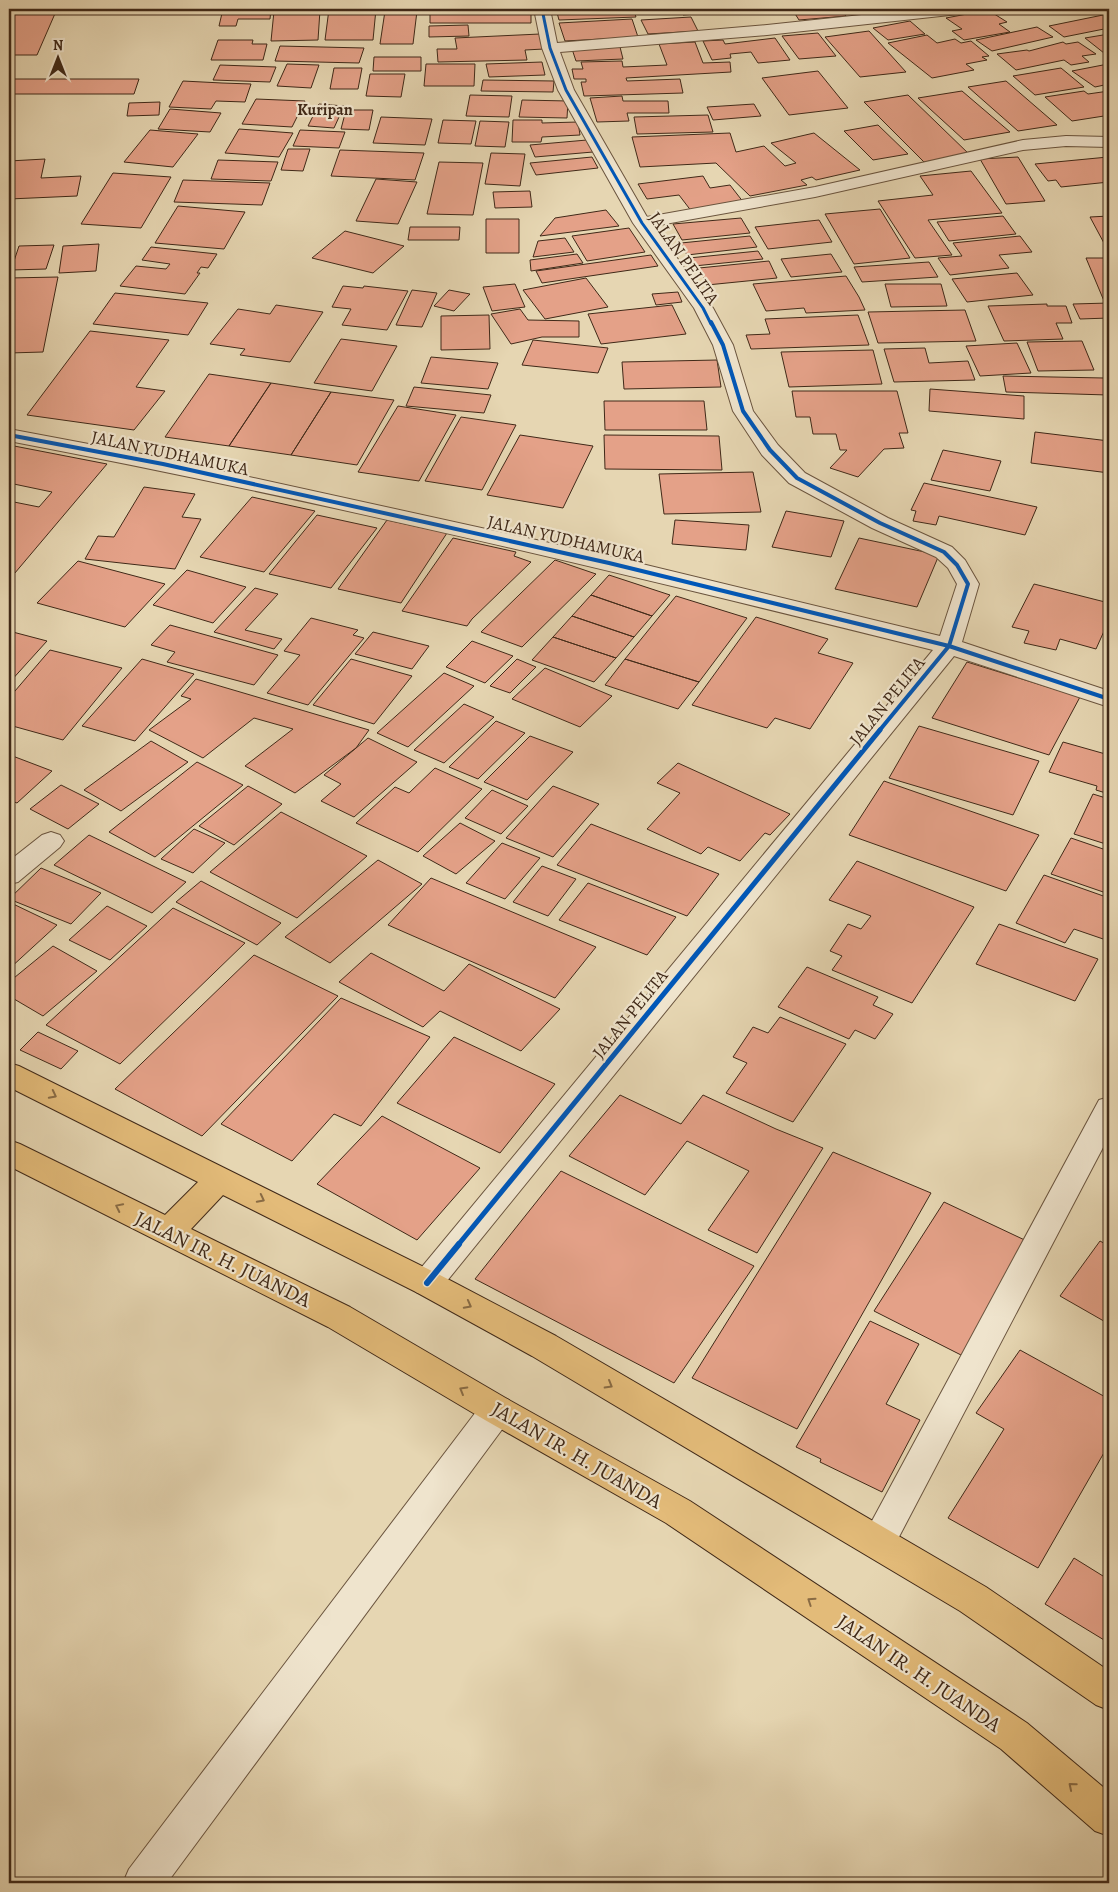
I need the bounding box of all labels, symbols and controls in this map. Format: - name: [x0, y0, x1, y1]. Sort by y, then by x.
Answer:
- north arrow: [32, 32, 82, 82]
- text: N: [53, 36, 63, 55]
- district label: Kuripan: [297, 99, 353, 121]
- street label: JALAN PELITA: [643, 207, 725, 310]
- street label: JALAN YUDHAMUKA: [89, 425, 251, 482]
- street label: JALAN YUDHAMUKA: [485, 509, 647, 569]
- street label: JALAN PELITA: [844, 651, 931, 751]
- street label: JALAN PELITA: [587, 964, 674, 1064]
- one-way arrow: [48, 1089, 57, 1099]
- one-way arrow: [255, 1193, 264, 1203]
- one-way arrow: [115, 1203, 124, 1213]
- street label: JALAN IR. H. JUANDA: [130, 1204, 316, 1314]
- one-way arrow: [462, 1299, 471, 1309]
- one-way arrow: [604, 1378, 613, 1388]
- one-way arrow: [460, 1386, 469, 1396]
- street label: JALAN IR. H. JUANDA: [487, 1395, 668, 1516]
- one-way arrow: [807, 1598, 817, 1607]
- street label: JALAN IR. H. JUANDA: [831, 1608, 1007, 1739]
- one-way arrow: [1069, 1783, 1078, 1791]

